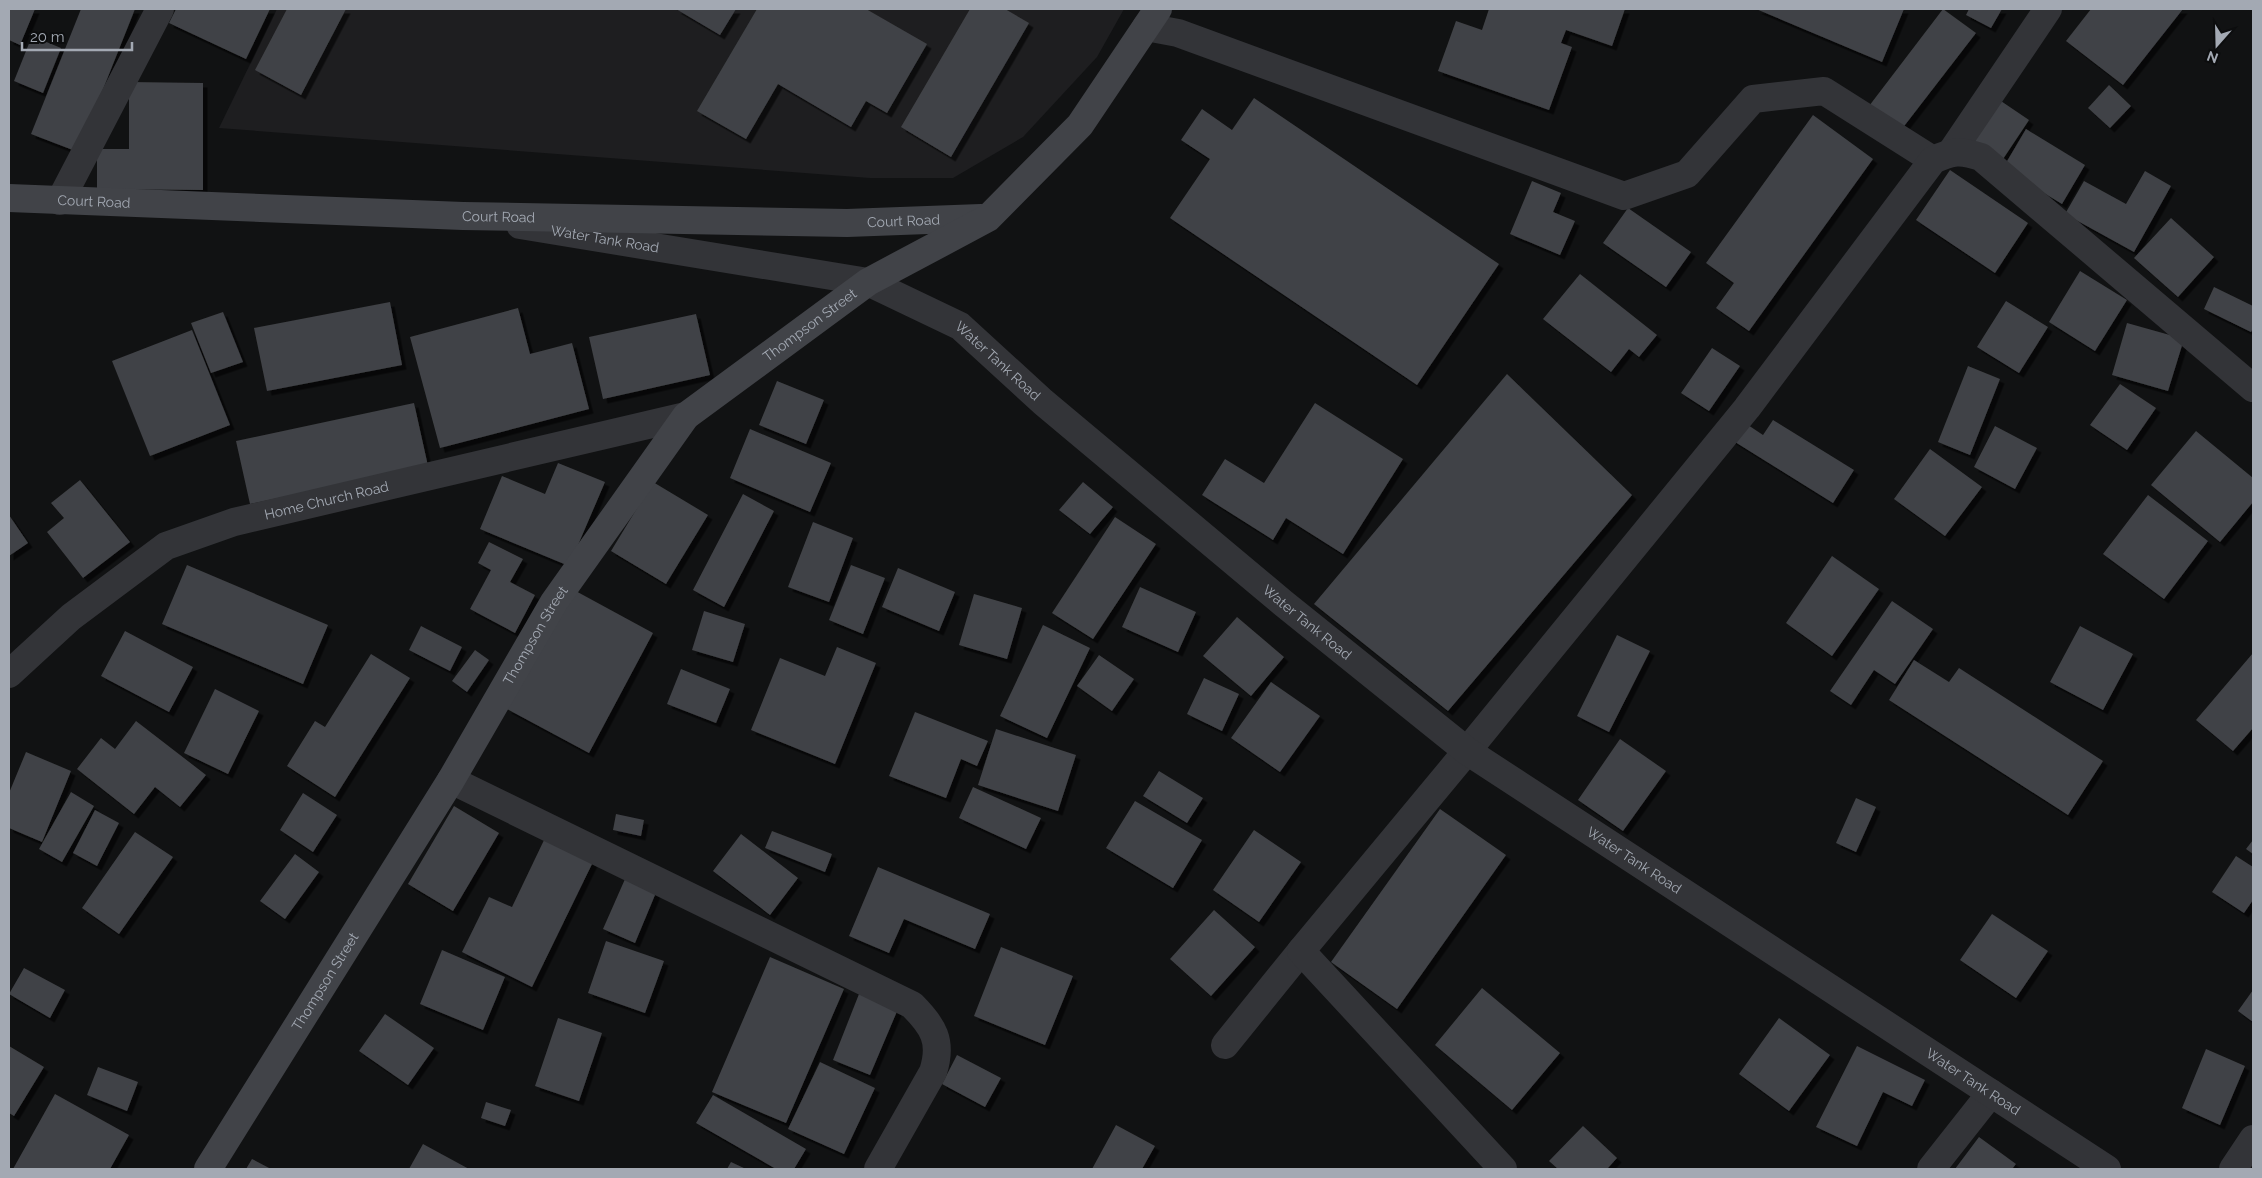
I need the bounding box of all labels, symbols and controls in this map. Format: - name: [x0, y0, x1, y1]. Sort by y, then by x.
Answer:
- scale bar: [22, 20, 132, 52]
- north arrow: [2192, 20, 2242, 70]
- text: 20 m: [30, 28, 65, 46]
- text: N: [2205, 48, 2220, 67]
- street label: Court Road: [57, 192, 131, 211]
- street label: Court Road: [462, 208, 535, 225]
- street label: Court Road: [867, 212, 940, 230]
- street label: Water Tank Road: [550, 222, 660, 256]
- street label: Thompson Street: [760, 285, 860, 365]
- street label: Water Tank Road: [952, 318, 1044, 404]
- street label: Home Church Road: [263, 478, 390, 523]
- street label: Water Tank Road: [1259, 581, 1355, 663]
- street label: Thompson Street: [500, 583, 571, 688]
- street label: Water Tank Road: [1584, 824, 1684, 897]
- street label: Thompson Street: [289, 929, 362, 1033]
- street label: Water Tank Road: [1923, 1045, 2023, 1118]

